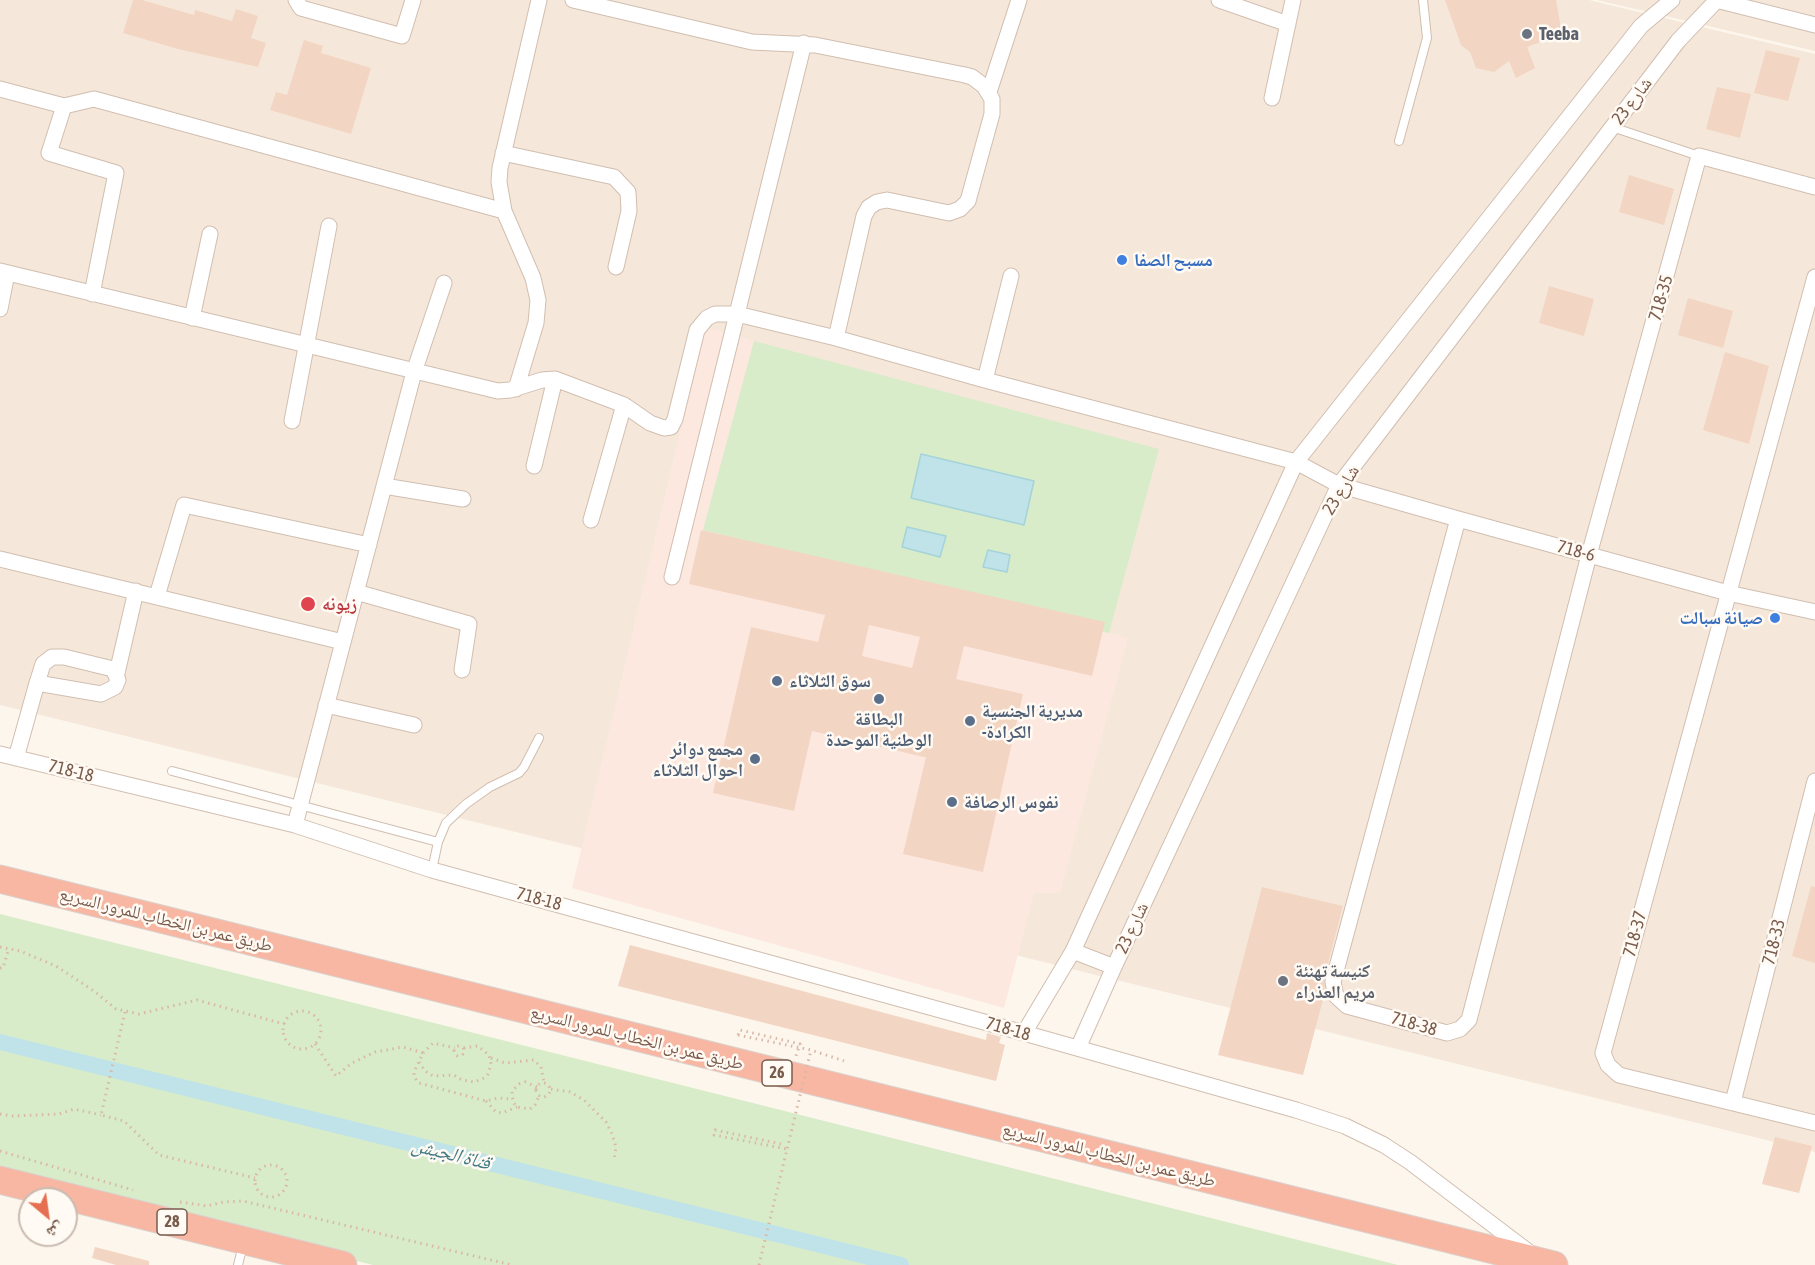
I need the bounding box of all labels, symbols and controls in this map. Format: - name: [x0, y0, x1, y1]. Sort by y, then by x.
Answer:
- place label: Teeba: [1539, 23, 1579, 45]
- marker: Teeba: [1520, 27, 1534, 41]
- street label: شارع 23: [1607, 73, 1657, 129]
- place label: مسبح الصفا: [1134, 249, 1213, 271]
- marker: مسبح الصفا: [1115, 253, 1129, 267]
- street label: 718-35: [1644, 273, 1678, 323]
- street label: شارع 23: [1318, 461, 1364, 519]
- street label: 718-6: [1555, 536, 1597, 566]
- place label: زيونه: [322, 593, 357, 615]
- marker: زيونه: [299, 595, 317, 613]
- place label: صيانة سبالت: [1680, 607, 1763, 629]
- marker: صيانة سبالت: [1768, 611, 1782, 625]
- place label: سوق الثلاثاء: [789, 670, 871, 692]
- marker: سوق الثلاثاء: [770, 674, 784, 688]
- marker: البطاقة الوطنية الموحدة: [872, 692, 886, 706]
- place label: مديرية الجنسية -الكرادة: [982, 700, 1083, 742]
- place label: البطاقة الوطنية الموحدة: [826, 708, 932, 750]
- marker: مديرية الجنسية -الكرادة: [963, 714, 977, 728]
- place label: مجمع دوائر احوال الثلاثاء: [652, 738, 743, 780]
- marker: مجمع دوائر احوال الثلاثاء: [748, 752, 762, 766]
- street label: 718-18: [46, 755, 96, 787]
- place label: نفوس الرصافة: [964, 791, 1058, 813]
- marker: نفوس الرصافة: [945, 795, 959, 809]
- street label: طريق عمر بن الخطاب للمرور السريع: [57, 883, 275, 957]
- street label: 718-18: [514, 883, 564, 915]
- street label: شارع 23: [1111, 899, 1153, 957]
- street label: 718-37: [1619, 909, 1651, 959]
- street label: 718-33: [1758, 917, 1790, 967]
- place label: كنيسة تهنئة مريم العذراء: [1295, 960, 1375, 1002]
- marker: كنيسة تهنئة مريم العذراء: [1276, 974, 1290, 988]
- street label: طريق عمر بن الخطاب للمرور السريع: [528, 1001, 746, 1075]
- street label: 718-38: [1389, 1007, 1439, 1041]
- street label: 718-18: [983, 1012, 1033, 1046]
- road number: 26: [762, 1060, 792, 1086]
- street label: طريق عمر بن الخطاب للمرور السريع: [1000, 1118, 1218, 1192]
- water label: قناة الجيش: [409, 1133, 493, 1175]
- north arrow: [18, 1187, 78, 1247]
- road number: 28: [157, 1209, 187, 1235]
- text: ش: [44, 1219, 68, 1243]

